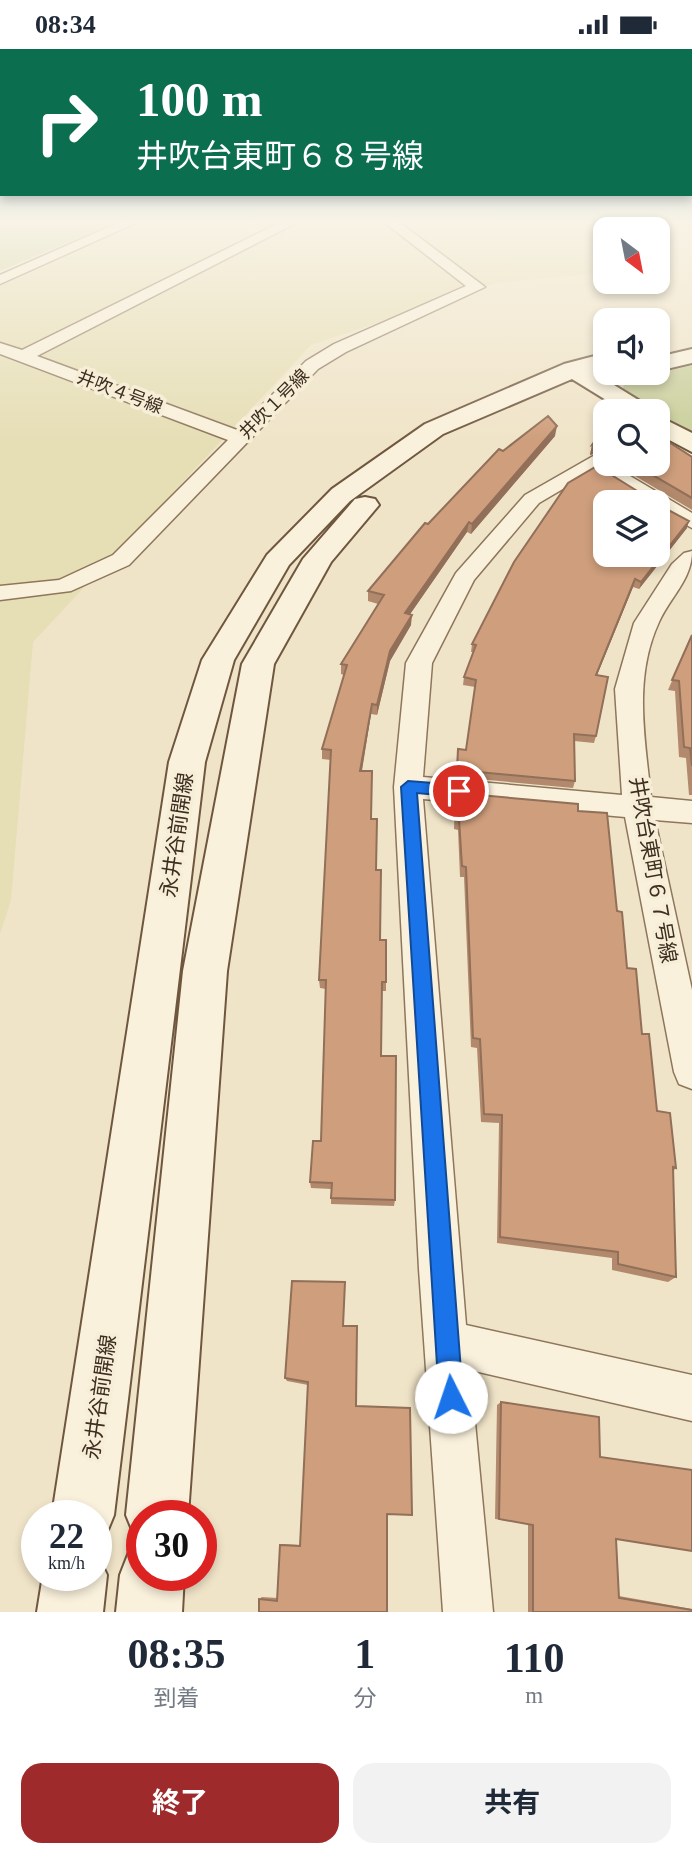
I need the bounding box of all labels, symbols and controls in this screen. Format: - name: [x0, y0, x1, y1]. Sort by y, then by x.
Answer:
- text: 08:34: [35, 10, 96, 39]
- text: 100 m: [136, 72, 263, 127]
- icon: right: [21, 77, 112, 168]
- text: 井吹台東町６８号線: [136, 138, 424, 174]
- north arrow: [593, 217, 670, 294]
- map controls: [593, 217, 670, 567]
- button: sound: [593, 308, 670, 385]
- street label: 井吹１号線: [235, 365, 313, 443]
- street label: 井吹４号線: [74, 367, 166, 417]
- button: search: [593, 399, 670, 476]
- button: layers: [593, 490, 670, 567]
- pin: [429, 761, 489, 821]
- street label: 永井谷前開線: [156, 771, 198, 899]
- icon: arrive: [440, 772, 478, 810]
- street label: 井吹台東町６７号線: [625, 775, 681, 965]
- street label: 永井谷前開線: [79, 1333, 121, 1461]
- position arrow: [414, 1360, 488, 1434]
- speed limit sign: 30: [126, 1500, 217, 1591]
- text: 22: [49, 1517, 84, 1556]
- text: km/h: [48, 1553, 85, 1573]
- text: 08:35: [128, 1631, 226, 1677]
- text: 1: [354, 1631, 375, 1677]
- text: 110: [504, 1635, 564, 1681]
- text: m: [525, 1683, 543, 1708]
- text: 到着: [154, 1686, 200, 1711]
- text: 分: [353, 1686, 376, 1711]
- button: 終了: [21, 1763, 339, 1843]
- button: 共有: [353, 1763, 671, 1843]

